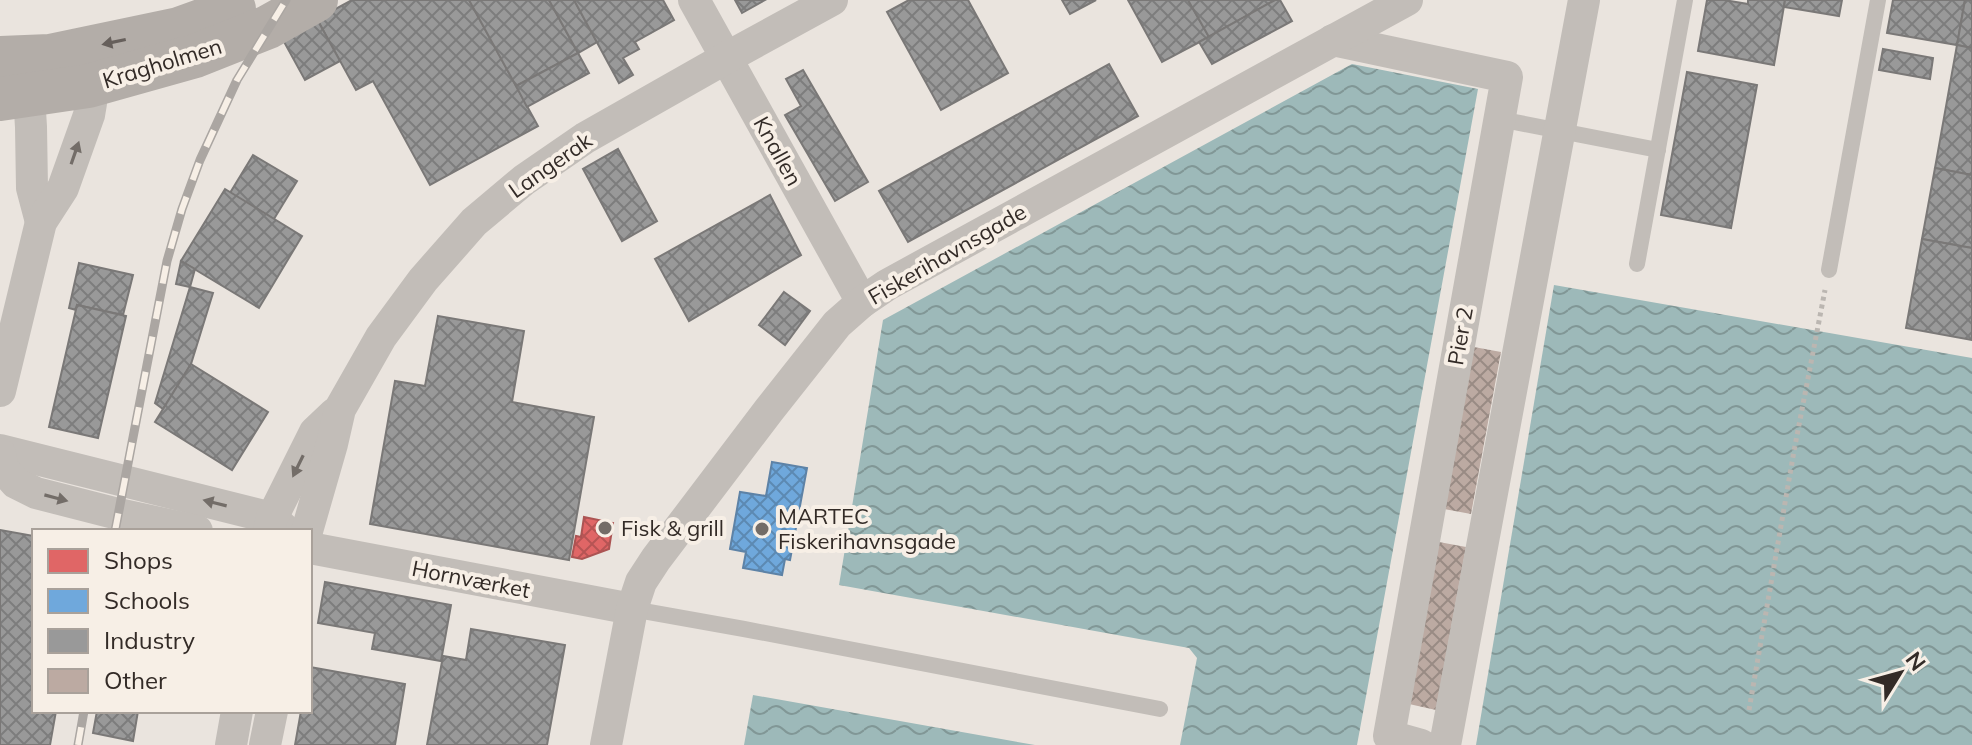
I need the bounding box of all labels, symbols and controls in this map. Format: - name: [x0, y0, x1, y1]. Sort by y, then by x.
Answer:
- street label: Kragholmen: [99, 32, 225, 94]
- one-way arrow: [102, 36, 127, 49]
- street label: Knallen: [747, 111, 809, 191]
- street label: Langerak: [503, 126, 598, 204]
- one-way arrow: [70, 140, 82, 164]
- street label: Fiskerihavnsgade: [863, 197, 1031, 311]
- street label: Pier 2: [1441, 305, 1479, 367]
- one-way arrow: [291, 454, 305, 477]
- one-way arrow: [44, 492, 69, 504]
- one-way arrow: [203, 497, 228, 509]
- place label: MARTEC Fiskerihavnsgade: [778, 502, 956, 555]
- place label: Fisk & grill: [621, 514, 724, 542]
- marker: Fisk & grill: [596, 519, 614, 537]
- marker: MARTEC Fiskerihavnsgade: [753, 520, 771, 538]
- legend: [32, 529, 312, 713]
- text: Shops: [104, 545, 173, 575]
- street label: Hornværket: [410, 554, 533, 604]
- text: Schools: [104, 585, 190, 615]
- text: Industry: [104, 625, 195, 655]
- north arrow: [1860, 633, 1940, 713]
- text: N: [1900, 646, 1932, 676]
- text: Other: [104, 665, 167, 695]

